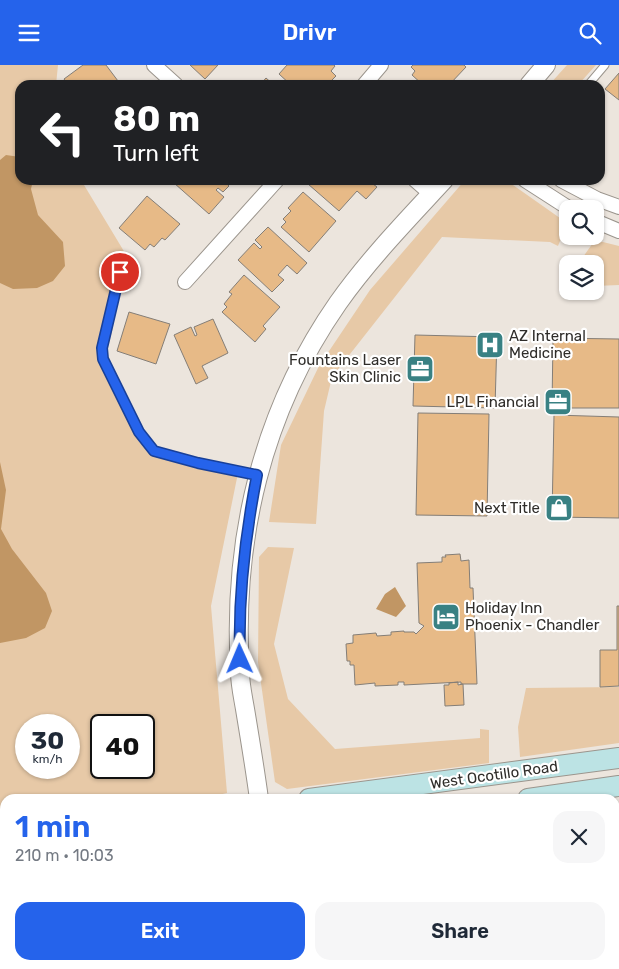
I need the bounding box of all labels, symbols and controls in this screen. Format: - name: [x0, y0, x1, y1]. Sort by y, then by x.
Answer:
- icon: menu: [15, 19, 43, 47]
- text: Drivr: [283, 19, 336, 46]
- icon: search: [576, 19, 604, 47]
- text: 80 m: [113, 98, 200, 140]
- icon: left: [30, 100, 95, 165]
- text: Turn left: [113, 140, 199, 167]
- map controls: [559, 200, 604, 300]
- button: search: [559, 200, 604, 245]
- pin: [99, 251, 141, 293]
- button: layers: [559, 255, 604, 300]
- icon: arrive: [106, 258, 134, 286]
- place label: AZ Internal Medicine: [509, 327, 586, 362]
- hospital icon: AZ Internal Medicine: [475, 330, 505, 360]
- place label: Fountains Laser Skin Clinic: [289, 351, 401, 386]
- office icon: Fountains Laser Skin Clinic: [405, 354, 435, 384]
- office icon: LPL Financial: [543, 387, 573, 417]
- place label: LPL Financial: [447, 393, 539, 411]
- shop icon: Next Title: [544, 493, 574, 523]
- place label: Next Title: [474, 499, 540, 517]
- place label: Holiday Inn Phoenix - Chandler: [465, 599, 600, 634]
- hotel icon: Holiday Inn Phoenix - Chandler: [431, 602, 461, 632]
- position arrow: [213, 632, 265, 684]
- speed limit sign: 40: [90, 714, 155, 779]
- text: 30: [31, 726, 64, 755]
- text: km/h: [33, 752, 62, 766]
- street label: West Ocotillo Road: [429, 757, 559, 793]
- text: 1 min: [15, 809, 90, 845]
- button: close: [553, 811, 605, 863]
- text: 210 m · 10:03: [15, 846, 114, 865]
- button: Exit: [15, 902, 305, 960]
- button: Share: [315, 902, 605, 960]

